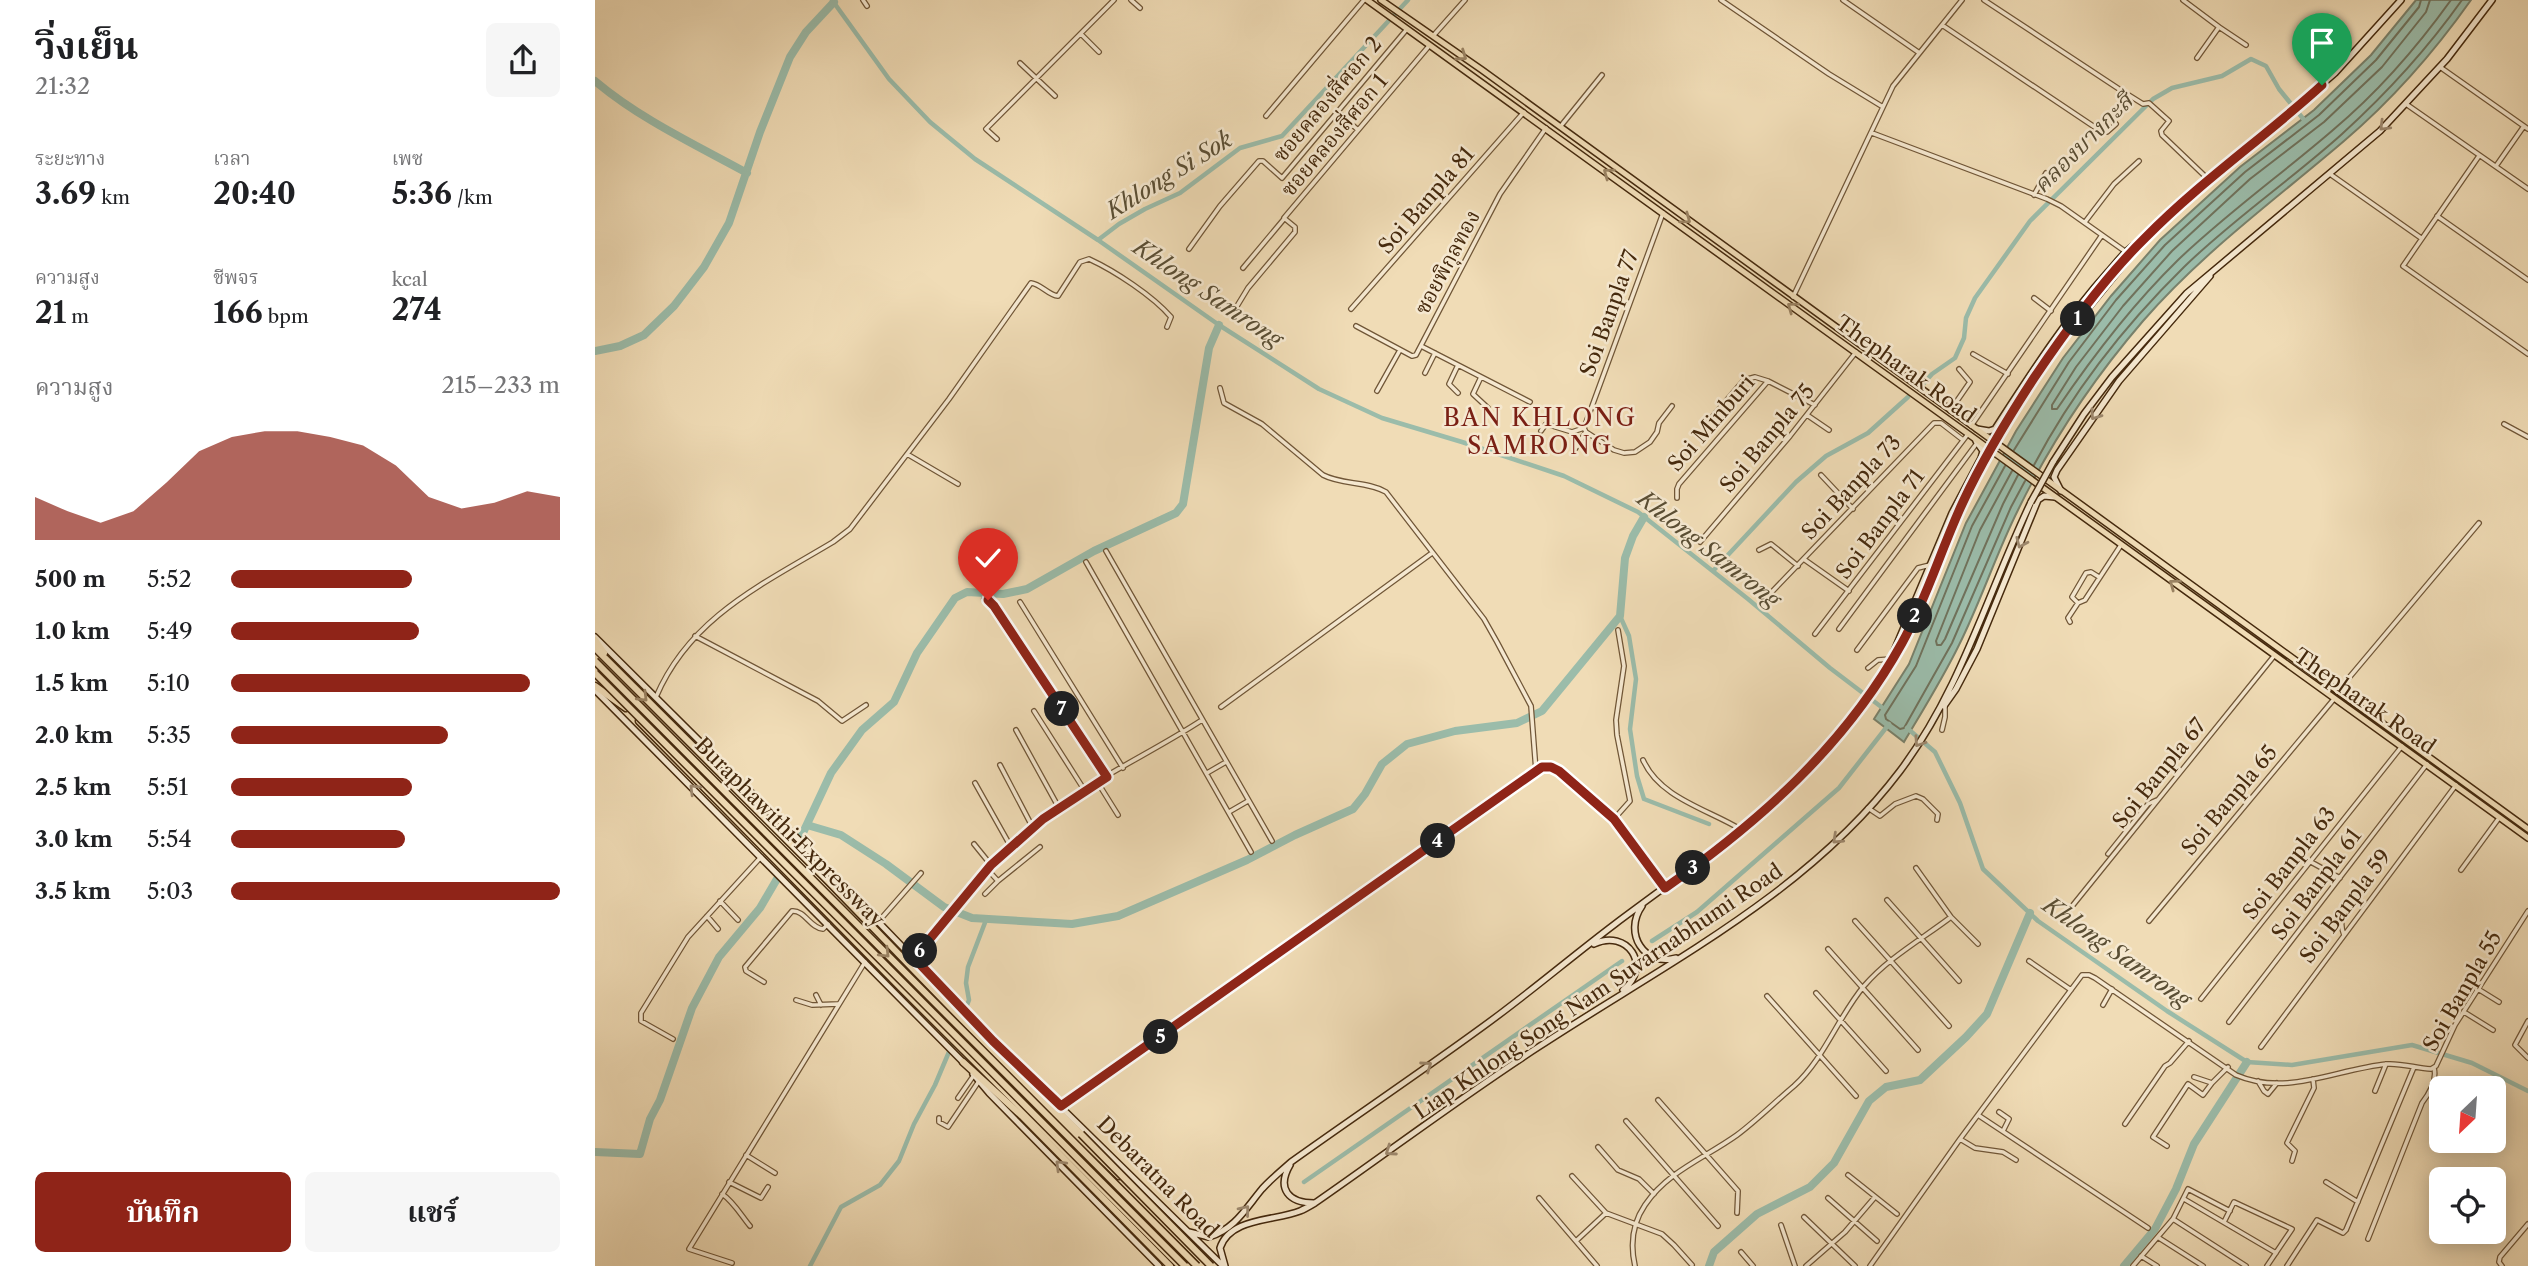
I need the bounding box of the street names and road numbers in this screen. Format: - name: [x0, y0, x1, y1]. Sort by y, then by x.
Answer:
- street label: ซอยคลองสี่ศอก 2: [1265, 30, 1387, 167]
- street label: ซอยคลองสี่ศอก 1: [1273, 67, 1393, 201]
- street label: Soi Banpla 81: [1373, 141, 1479, 258]
- street label: ซอยพิกุลทอง: [1409, 206, 1487, 319]
- street label: Soi Banpla 77: [1575, 246, 1644, 380]
- street label: Thepharak Road: [1831, 310, 1981, 428]
- street label: Soi Minburi: [1663, 370, 1759, 476]
- street label: Soi Banpla 75: [1714, 379, 1820, 497]
- street label: Soi Banpla 73: [1796, 430, 1906, 544]
- street label: Soi Banpla 71: [1831, 464, 1930, 584]
- street label: Thepharak Road: [2289, 643, 2441, 759]
- street label: Soi Banpla 67: [2107, 712, 2211, 833]
- street label: Buraphawithi Expressway: [690, 732, 890, 932]
- street label: Soi Banpla 65: [2176, 740, 2282, 860]
- street label: Soi Banpla 63: [2237, 802, 2341, 924]
- street label: Soi Banpla 61: [2266, 823, 2366, 945]
- street label: Soi Banpla 59: [2294, 844, 2396, 968]
- street label: Liap Khlong Song Nam Suvarnabhumi Road: [1409, 858, 1787, 1124]
- street label: Soi Banpla 55: [2417, 926, 2507, 1056]
- street label: Debaratna Road: [1092, 1111, 1224, 1243]

